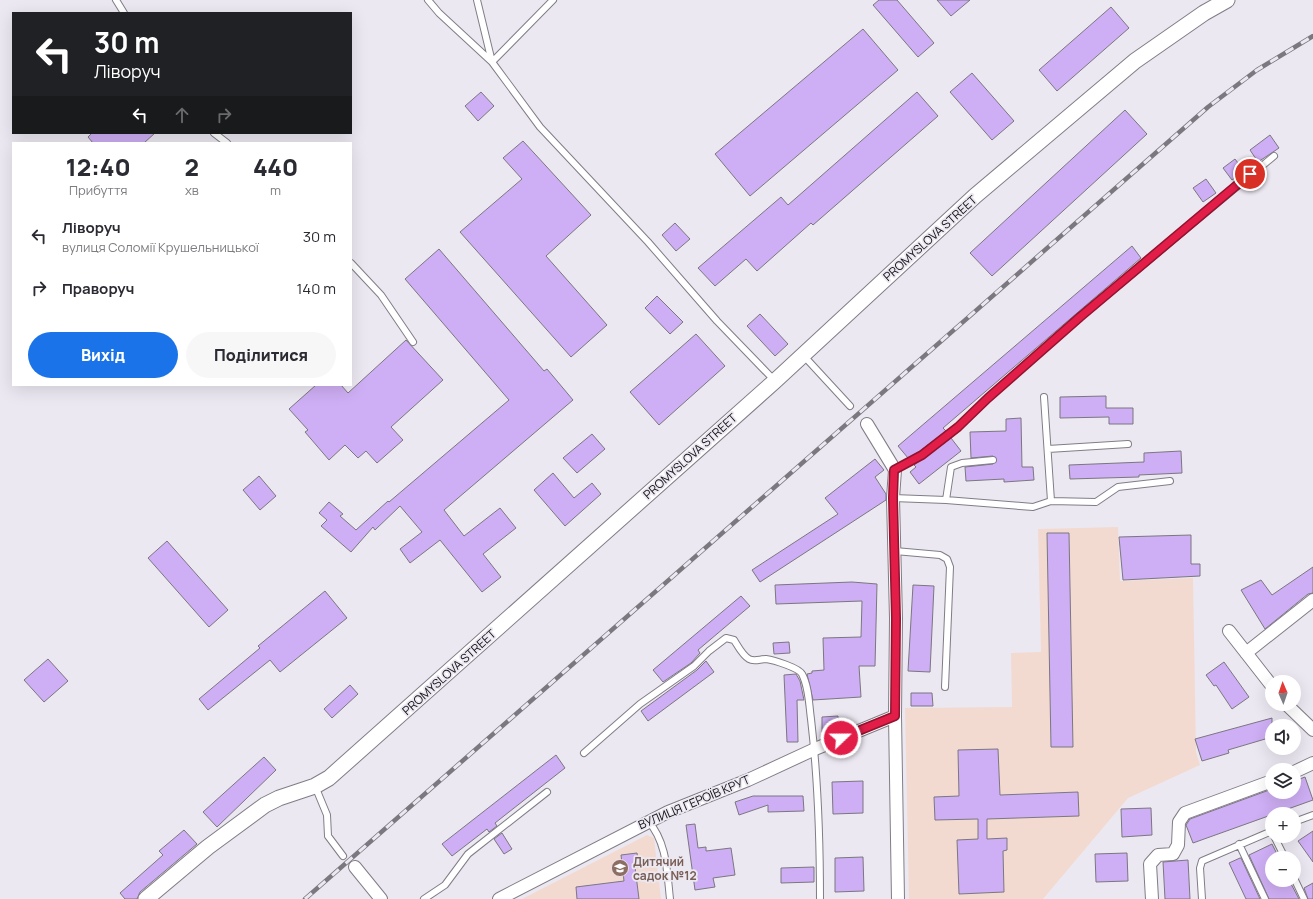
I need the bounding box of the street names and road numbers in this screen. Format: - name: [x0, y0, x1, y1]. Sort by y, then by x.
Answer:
- street label: PROMYSLOVA STREET: [879, 191, 981, 285]
- street label: PROMYSLOVA STREET: [639, 409, 741, 503]
- street label: PROMYSLOVA STREET: [398, 625, 500, 719]
- street label: ВУЛИЦЯ ГЕРОЇВ КРУТ: [636, 770, 753, 833]

